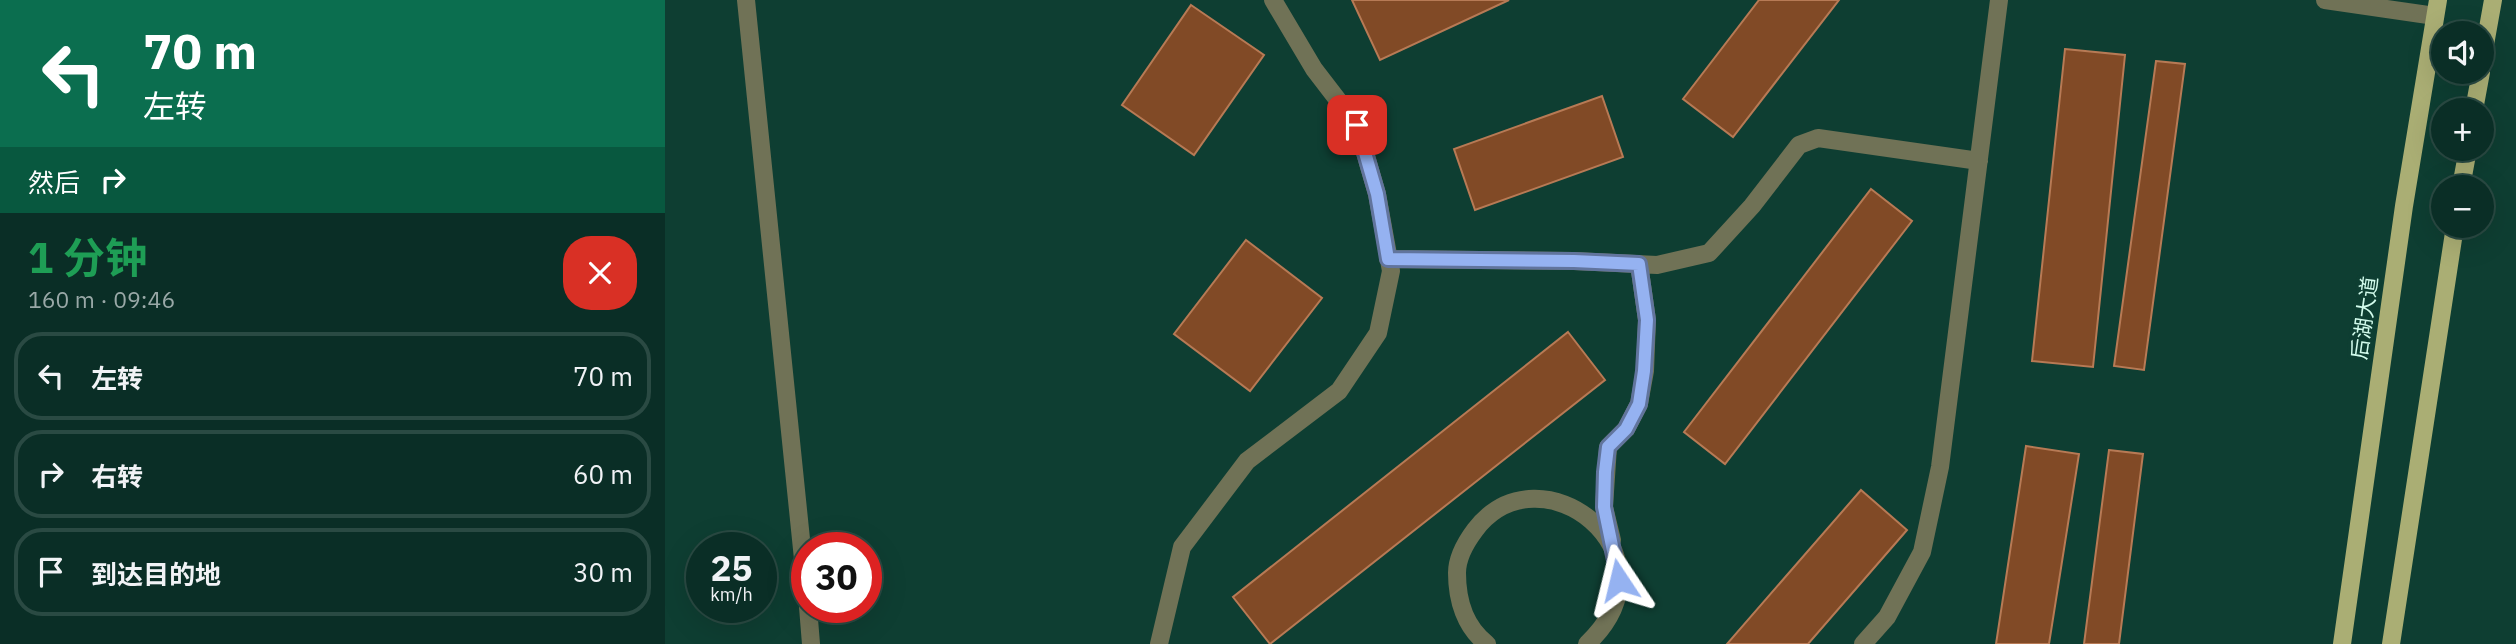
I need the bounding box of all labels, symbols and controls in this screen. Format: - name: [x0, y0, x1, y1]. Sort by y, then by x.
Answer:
- text: 70 m: [143, 19, 257, 82]
- map controls: [2431, 21, 2494, 238]
- button: sound: [2431, 21, 2494, 84]
- icon: left: [28, 28, 119, 119]
- text: 左转: [143, 85, 207, 127]
- pin: [1327, 95, 1387, 155]
- button: +: [2431, 98, 2494, 161]
- icon: arrive: [1338, 106, 1376, 144]
- icon: right: [94, 161, 132, 199]
- text: 然后: [28, 165, 80, 199]
- button: −: [2431, 175, 2494, 238]
- text: 1 分钟: [28, 230, 147, 285]
- button: close: [563, 236, 637, 310]
- street label: 后湖大道: [2344, 274, 2384, 361]
- text: 160 m · 09:46: [28, 284, 175, 314]
- icon: left: [32, 357, 70, 395]
- text: 70 m: [573, 359, 633, 393]
- text: 左转: [91, 361, 143, 395]
- icon: right: [32, 455, 70, 493]
- text: 60 m: [573, 457, 633, 491]
- text: 右转: [91, 459, 143, 493]
- speed limit sign: 30: [791, 532, 882, 623]
- position arrow: [1582, 543, 1656, 617]
- text: 25: [710, 545, 753, 591]
- icon: arrive: [32, 553, 70, 591]
- text: 30 m: [573, 555, 633, 589]
- text: 到达目的地: [91, 557, 221, 591]
- text: km/h: [710, 583, 753, 606]

